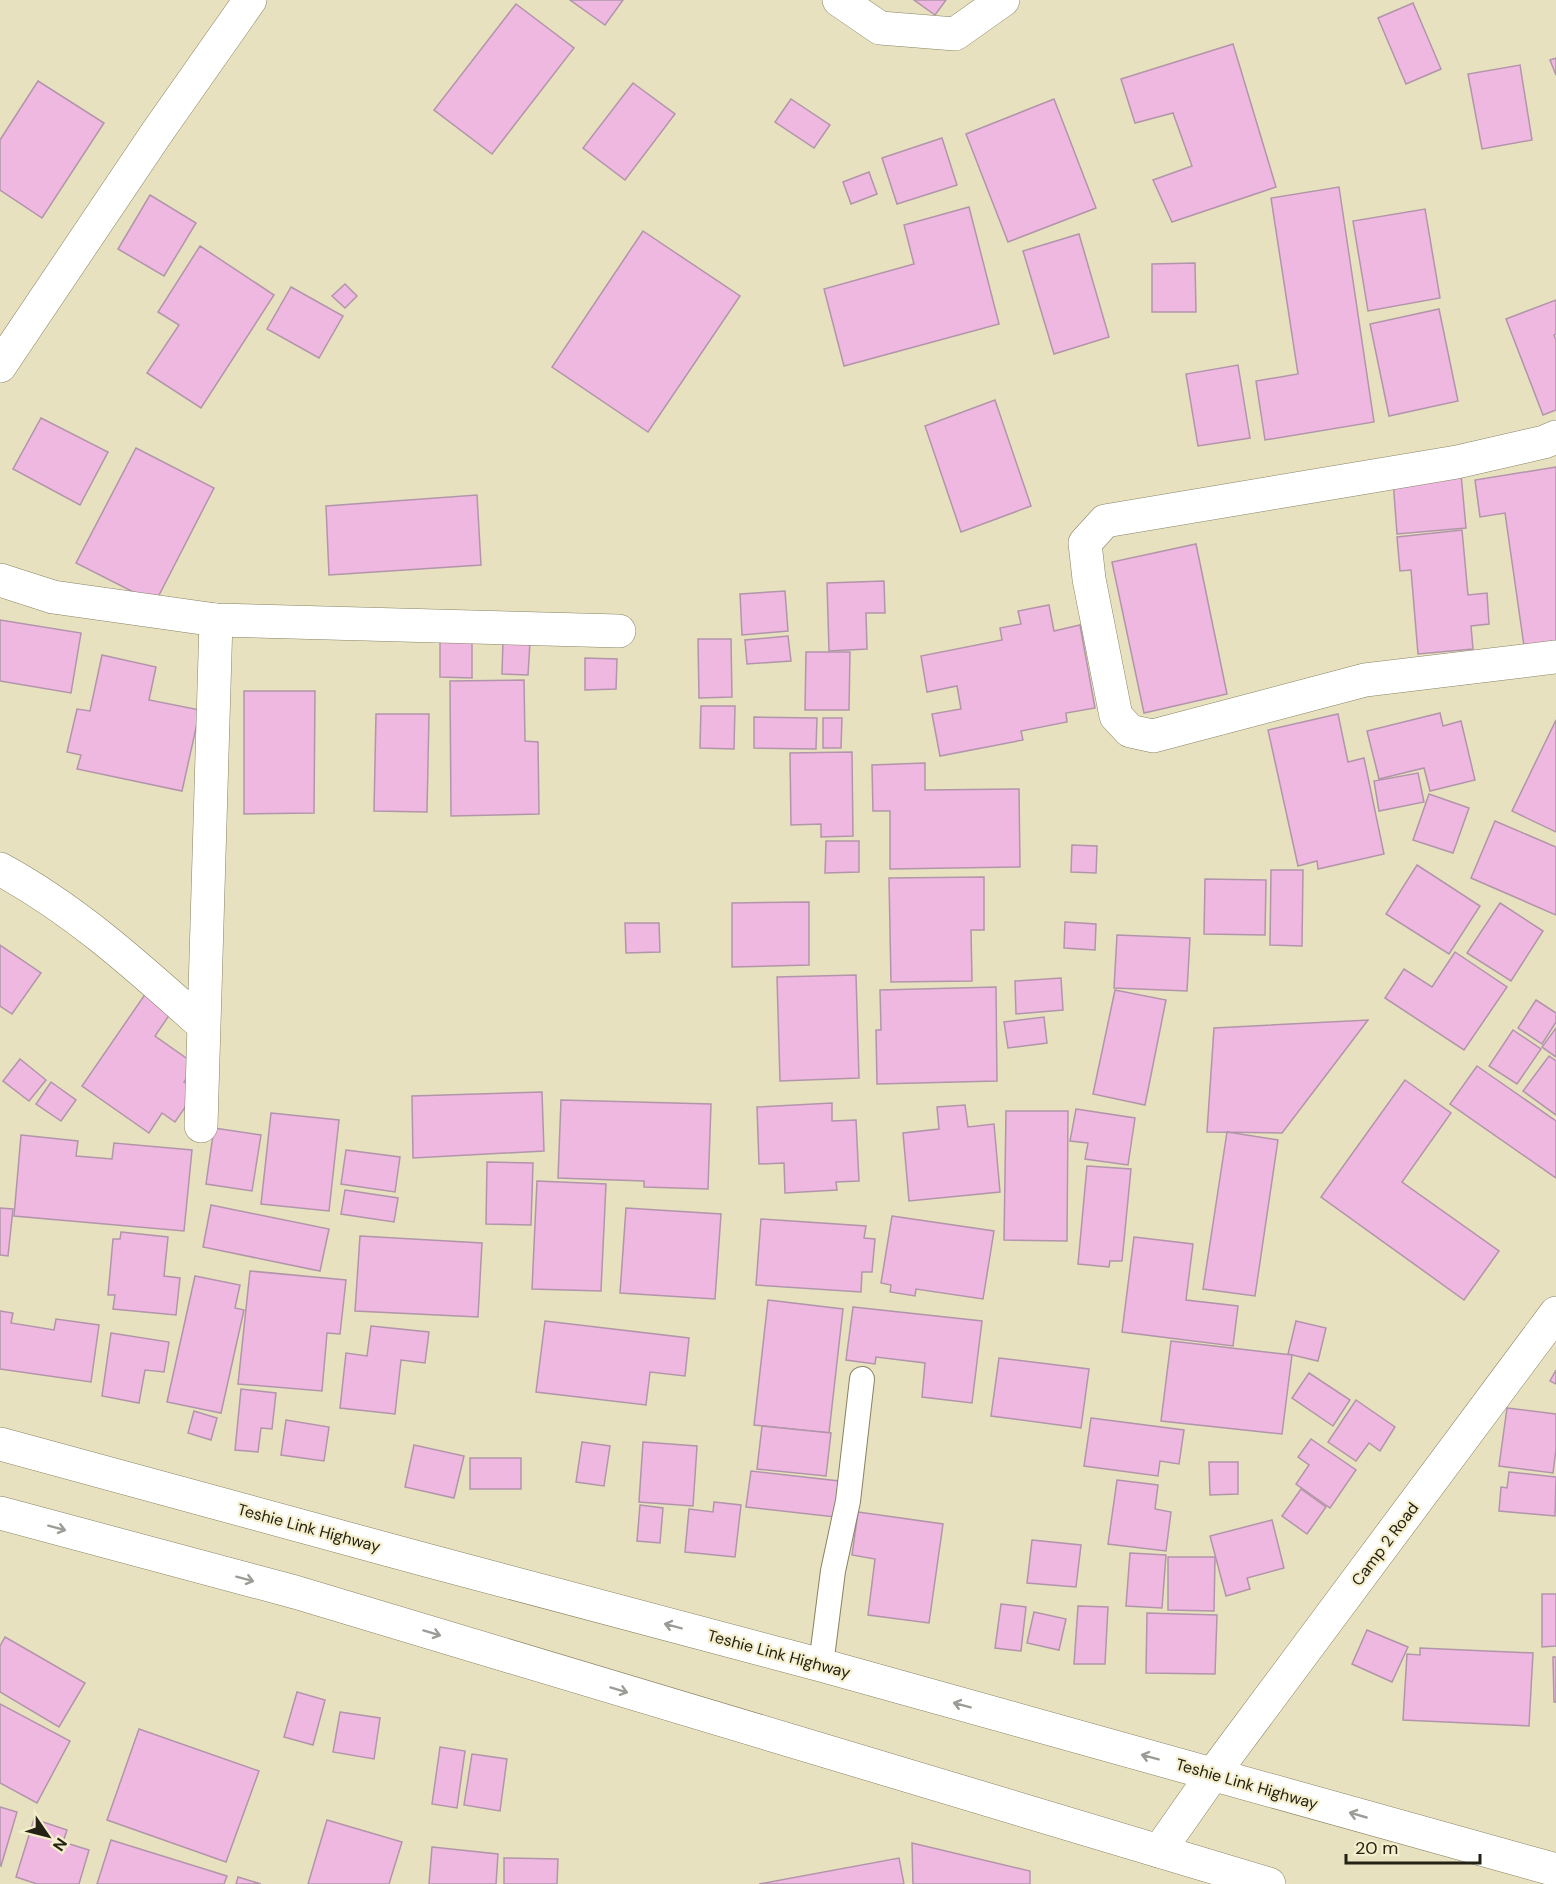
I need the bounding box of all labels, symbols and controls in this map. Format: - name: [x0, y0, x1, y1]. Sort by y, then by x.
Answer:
- street label: Camp 2 Road: [1347, 1498, 1423, 1590]
- street label: Teshie Link Highway: [235, 1499, 383, 1557]
- one-way arrow: [47, 1523, 66, 1535]
- one-way arrow: [235, 1573, 254, 1585]
- one-way arrow: [664, 1620, 683, 1631]
- street label: Teshie Link Highway: [705, 1625, 853, 1683]
- one-way arrow: [422, 1628, 441, 1639]
- one-way arrow: [609, 1685, 628, 1696]
- one-way arrow: [953, 1699, 972, 1710]
- one-way arrow: [1141, 1751, 1160, 1762]
- street label: Teshie Link Highway: [1173, 1754, 1321, 1814]
- north arrow: [18, 1806, 78, 1866]
- one-way arrow: [1349, 1809, 1368, 1820]
- scale bar: [1346, 1827, 1480, 1865]
- text: N: [48, 1834, 72, 1855]
- text: 20 m: [1355, 1836, 1398, 1860]

